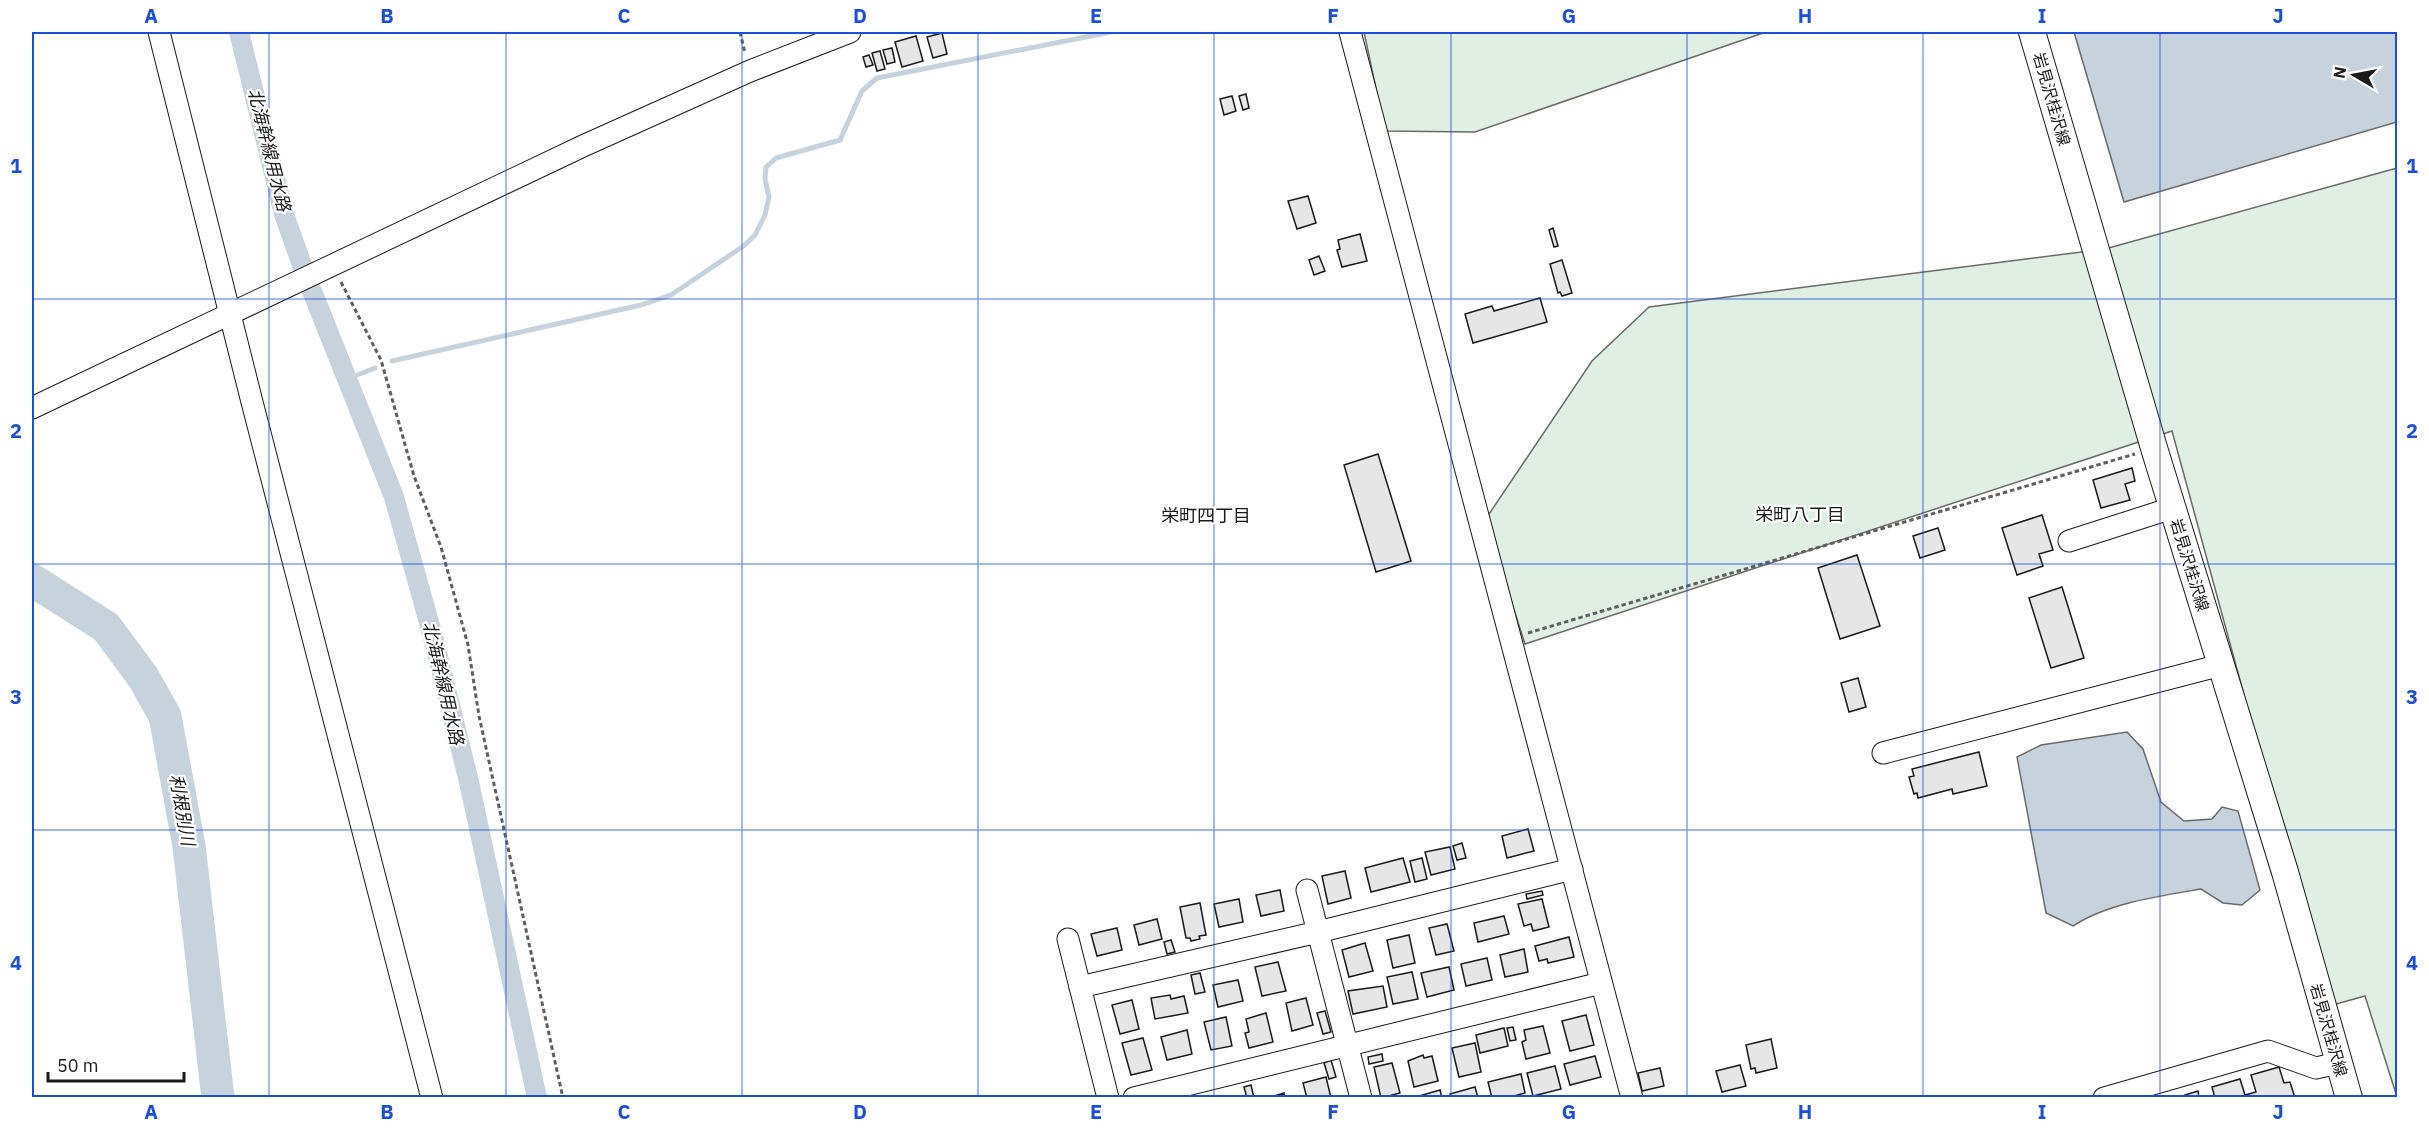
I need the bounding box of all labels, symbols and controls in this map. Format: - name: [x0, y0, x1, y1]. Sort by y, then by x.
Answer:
- text: A: [144, 2, 158, 29]
- text: B: [380, 2, 394, 29]
- text: C: [617, 2, 631, 29]
- text: D: [853, 2, 867, 29]
- text: E: [1090, 2, 1102, 29]
- text: F: [1327, 2, 1339, 29]
- text: G: [1562, 2, 1576, 29]
- text: H: [1798, 2, 1812, 29]
- text: I: [2038, 2, 2046, 29]
- text: J: [2272, 2, 2284, 29]
- north arrow: [2324, 45, 2384, 105]
- street label: 岩見沢桂沢線: [2029, 50, 2075, 148]
- text: N: [2328, 65, 2350, 80]
- water label: 北海幹線用水路: [243, 86, 296, 216]
- text: 1: [10, 152, 22, 179]
- text: 1: [2406, 152, 2418, 179]
- text: 2: [10, 417, 22, 444]
- text: 2: [2406, 417, 2418, 444]
- district label: 栄町八丁目: [1755, 503, 1845, 526]
- district label: 栄町四丁目: [1161, 504, 1251, 527]
- street label: 岩見沢桂沢線: [2166, 516, 2214, 614]
- water label: 北海幹線用水路: [418, 619, 469, 749]
- text: 3: [10, 683, 22, 710]
- text: 3: [2406, 683, 2418, 710]
- water label: 利根別川: [165, 772, 200, 849]
- text: 4: [10, 949, 22, 976]
- text: 4: [2406, 949, 2418, 976]
- street label: 岩見沢桂沢線: [2306, 981, 2352, 1079]
- scale bar: [48, 1045, 184, 1083]
- text: 50 m: [57, 1054, 99, 1077]
- text: A: [144, 1098, 158, 1125]
- text: B: [380, 1098, 394, 1125]
- text: C: [617, 1098, 631, 1125]
- text: D: [853, 1098, 867, 1125]
- text: E: [1090, 1098, 1102, 1125]
- text: F: [1327, 1098, 1339, 1125]
- text: G: [1562, 1098, 1576, 1125]
- text: H: [1798, 1098, 1812, 1125]
- text: I: [2038, 1098, 2046, 1125]
- text: J: [2272, 1098, 2284, 1125]

